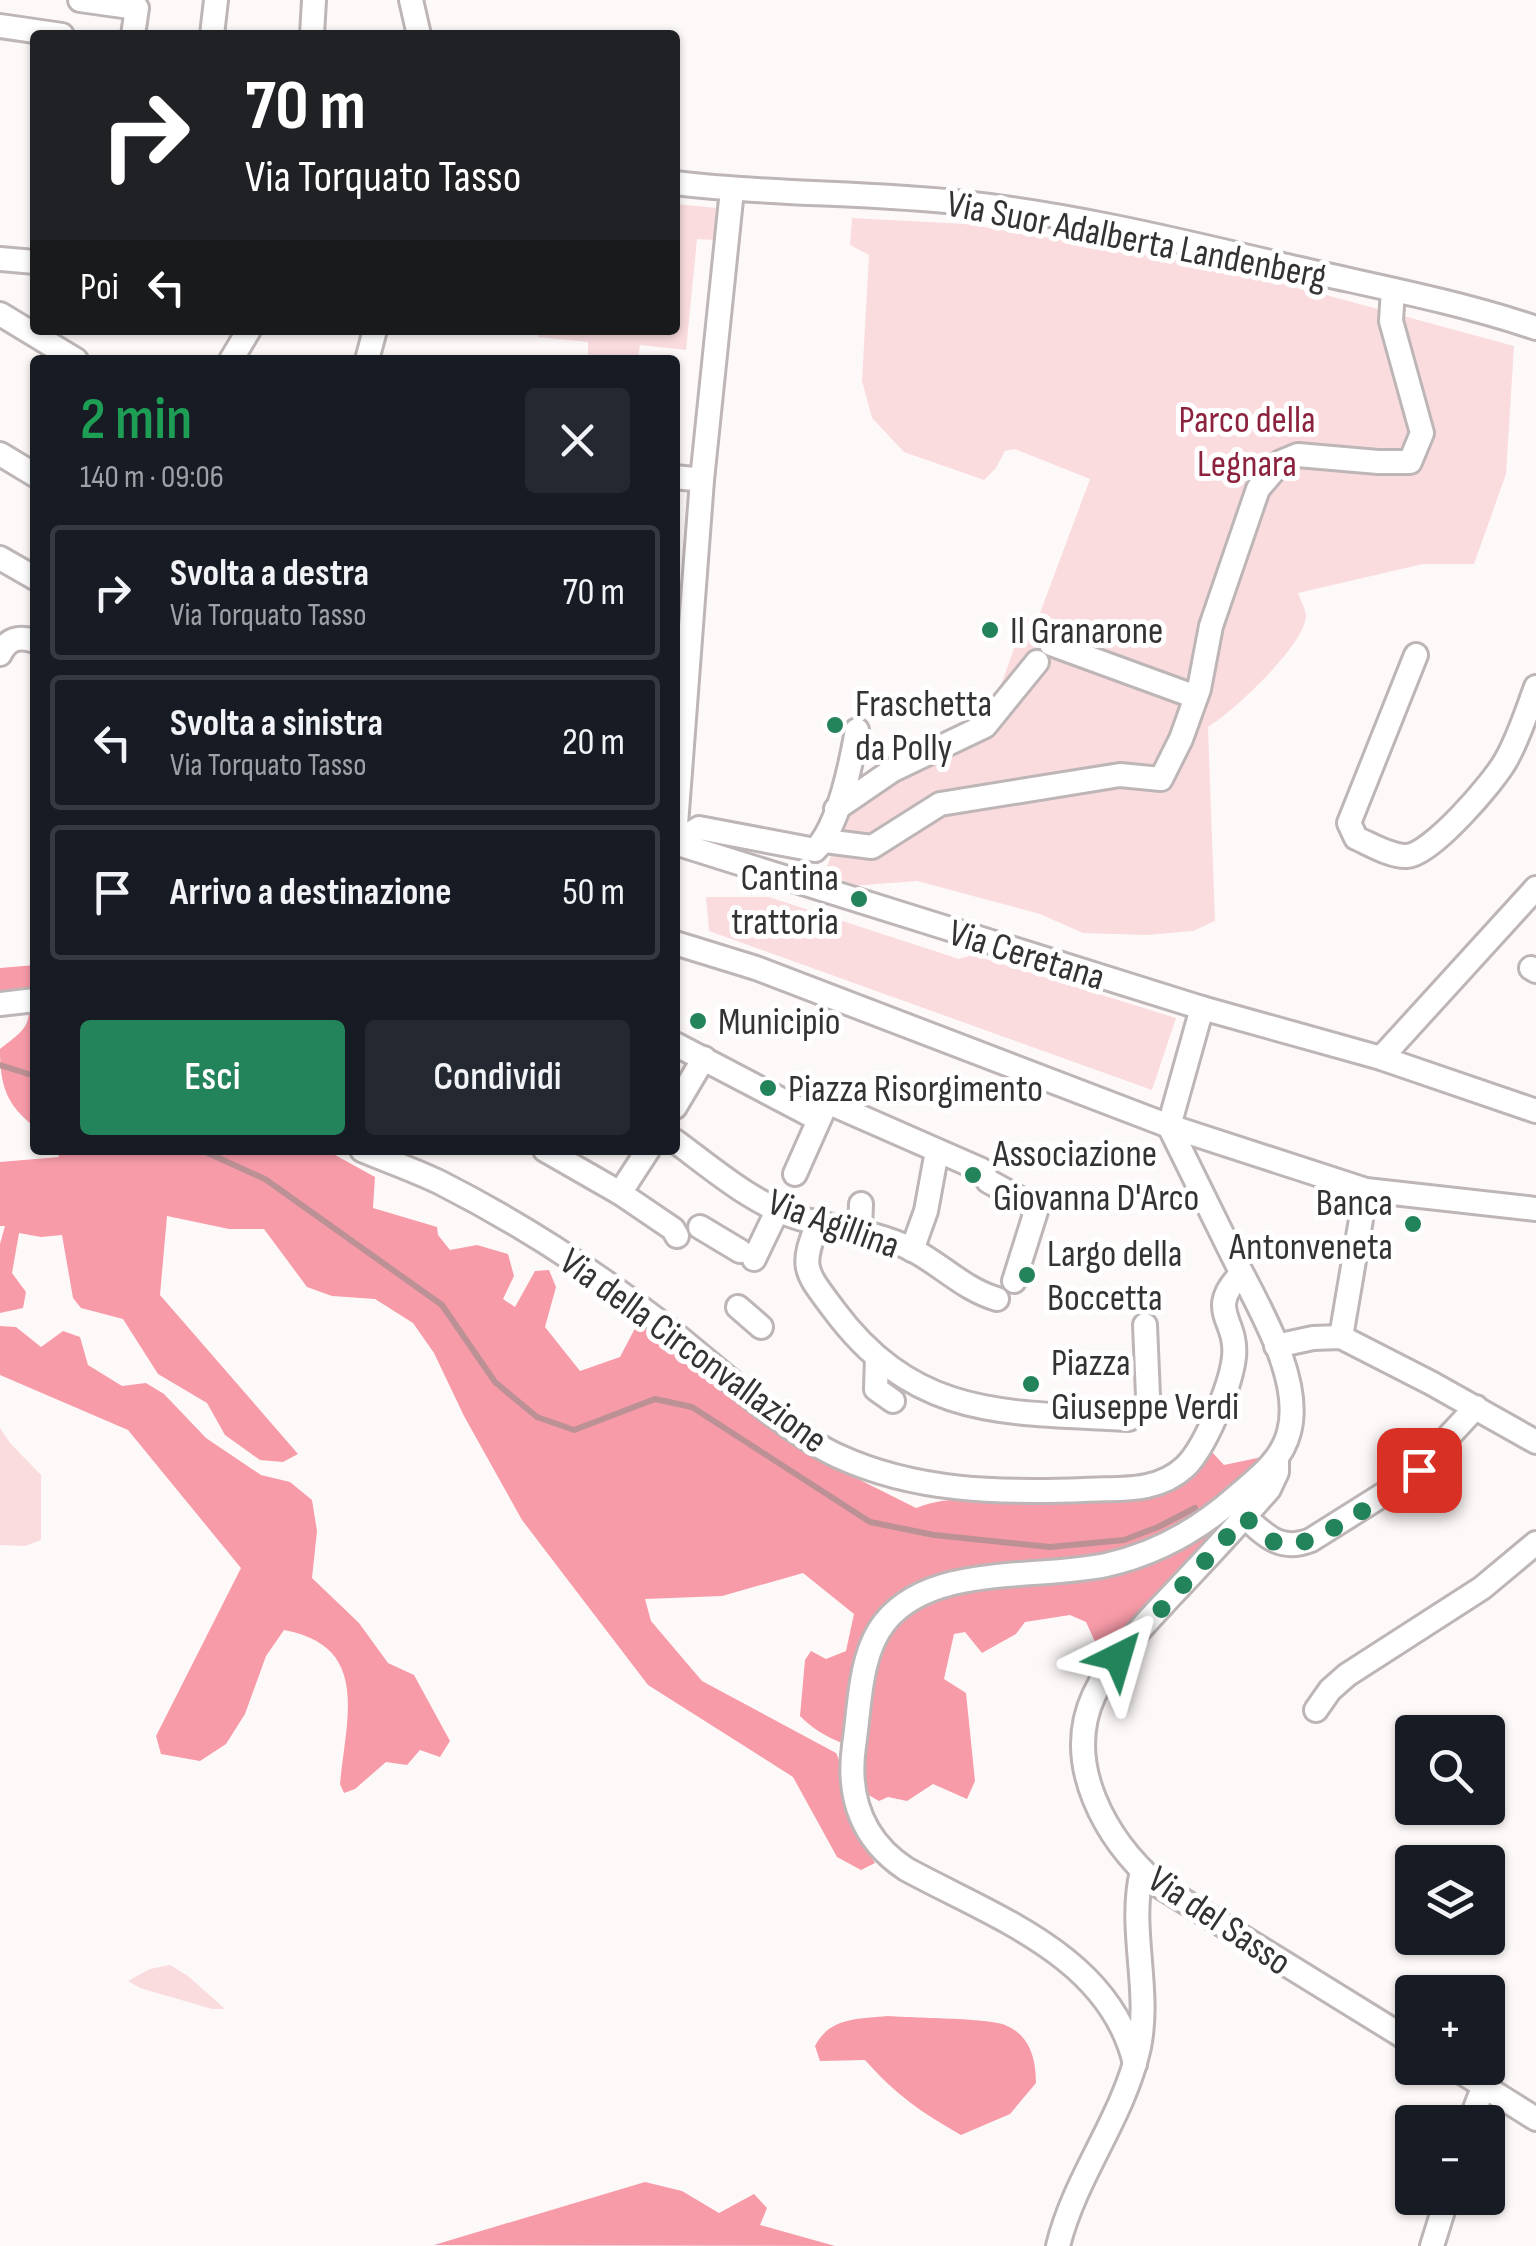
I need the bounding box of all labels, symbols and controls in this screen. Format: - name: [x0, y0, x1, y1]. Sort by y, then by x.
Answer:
- text: 70 m: [245, 65, 366, 149]
- icon: right: [80, 70, 210, 200]
- text: Via Torquato Tasso: [245, 150, 521, 205]
- street label: Via Suor Adalberta Landenberg: [943, 182, 1330, 299]
- icon: left: [139, 260, 194, 315]
- text: Poi: [80, 265, 119, 310]
- text: 2 min: [80, 384, 192, 456]
- button: close: [525, 388, 630, 493]
- park label: Parco della Legnara: [1178, 398, 1316, 487]
- text: 140 m · 09:06: [80, 458, 224, 497]
- text: Svolta a destra: [170, 551, 369, 596]
- icon: right: [85, 565, 140, 620]
- text: 70 m: [563, 570, 625, 615]
- text: Via Torquato Tasso: [170, 596, 367, 635]
- place label: Il Granarone: [1010, 609, 1163, 654]
- marker: Il Granarone: [979, 619, 1001, 641]
- place label: Fraschetta da Polly: [855, 682, 992, 771]
- text: Svolta a sinistra: [170, 701, 383, 746]
- marker: Fraschetta da Polly: [824, 714, 846, 736]
- icon: left: [85, 715, 140, 770]
- text: 20 m: [562, 720, 625, 765]
- text: Via Torquato Tasso: [170, 746, 367, 785]
- place label: Cantina trattoria: [731, 856, 839, 945]
- icon: arrive: [85, 865, 140, 920]
- text: Arrivo a destinazione: [170, 870, 451, 915]
- text: 50 m: [562, 870, 625, 915]
- marker: Cantina trattoria: [848, 888, 870, 910]
- street label: Via Ceretana: [943, 910, 1110, 1000]
- place label: Municipio: [718, 1000, 841, 1045]
- marker: Municipio: [687, 1010, 709, 1032]
- button: Esci: [80, 1020, 345, 1135]
- button: Condividi: [365, 1020, 630, 1135]
- place label: Piazza Risorgimento: [788, 1067, 1043, 1112]
- marker: Piazza Risorgimento: [757, 1077, 779, 1099]
- place label: Associazione Giovanna D'Arco: [992, 1132, 1199, 1221]
- marker: Associazione Giovanna D'Arco: [962, 1164, 984, 1186]
- street label: Via Agillina: [762, 1180, 905, 1269]
- place label: Banca Antonveneta: [1228, 1181, 1393, 1270]
- marker: Banca Antonveneta: [1402, 1213, 1424, 1235]
- place label: Largo della Boccetta: [1047, 1232, 1182, 1321]
- street label: Via della Circonvallazione: [551, 1239, 835, 1463]
- marker: Largo della Boccetta: [1016, 1264, 1038, 1286]
- place label: Piazza Giuseppe Verdi: [1051, 1341, 1239, 1430]
- marker: Piazza Giuseppe Verdi: [1020, 1373, 1042, 1395]
- pin: [1377, 1428, 1462, 1513]
- icon: arrive: [1392, 1443, 1447, 1498]
- position arrow: [1066, 1605, 1170, 1709]
- map controls: [1395, 1715, 1505, 2215]
- button: search: [1395, 1715, 1505, 1825]
- button: layers: [1395, 1845, 1505, 1955]
- street label: Via del Sasso: [1139, 1857, 1299, 1985]
- button: +: [1395, 1975, 1505, 2085]
- button: −: [1395, 2105, 1505, 2215]

